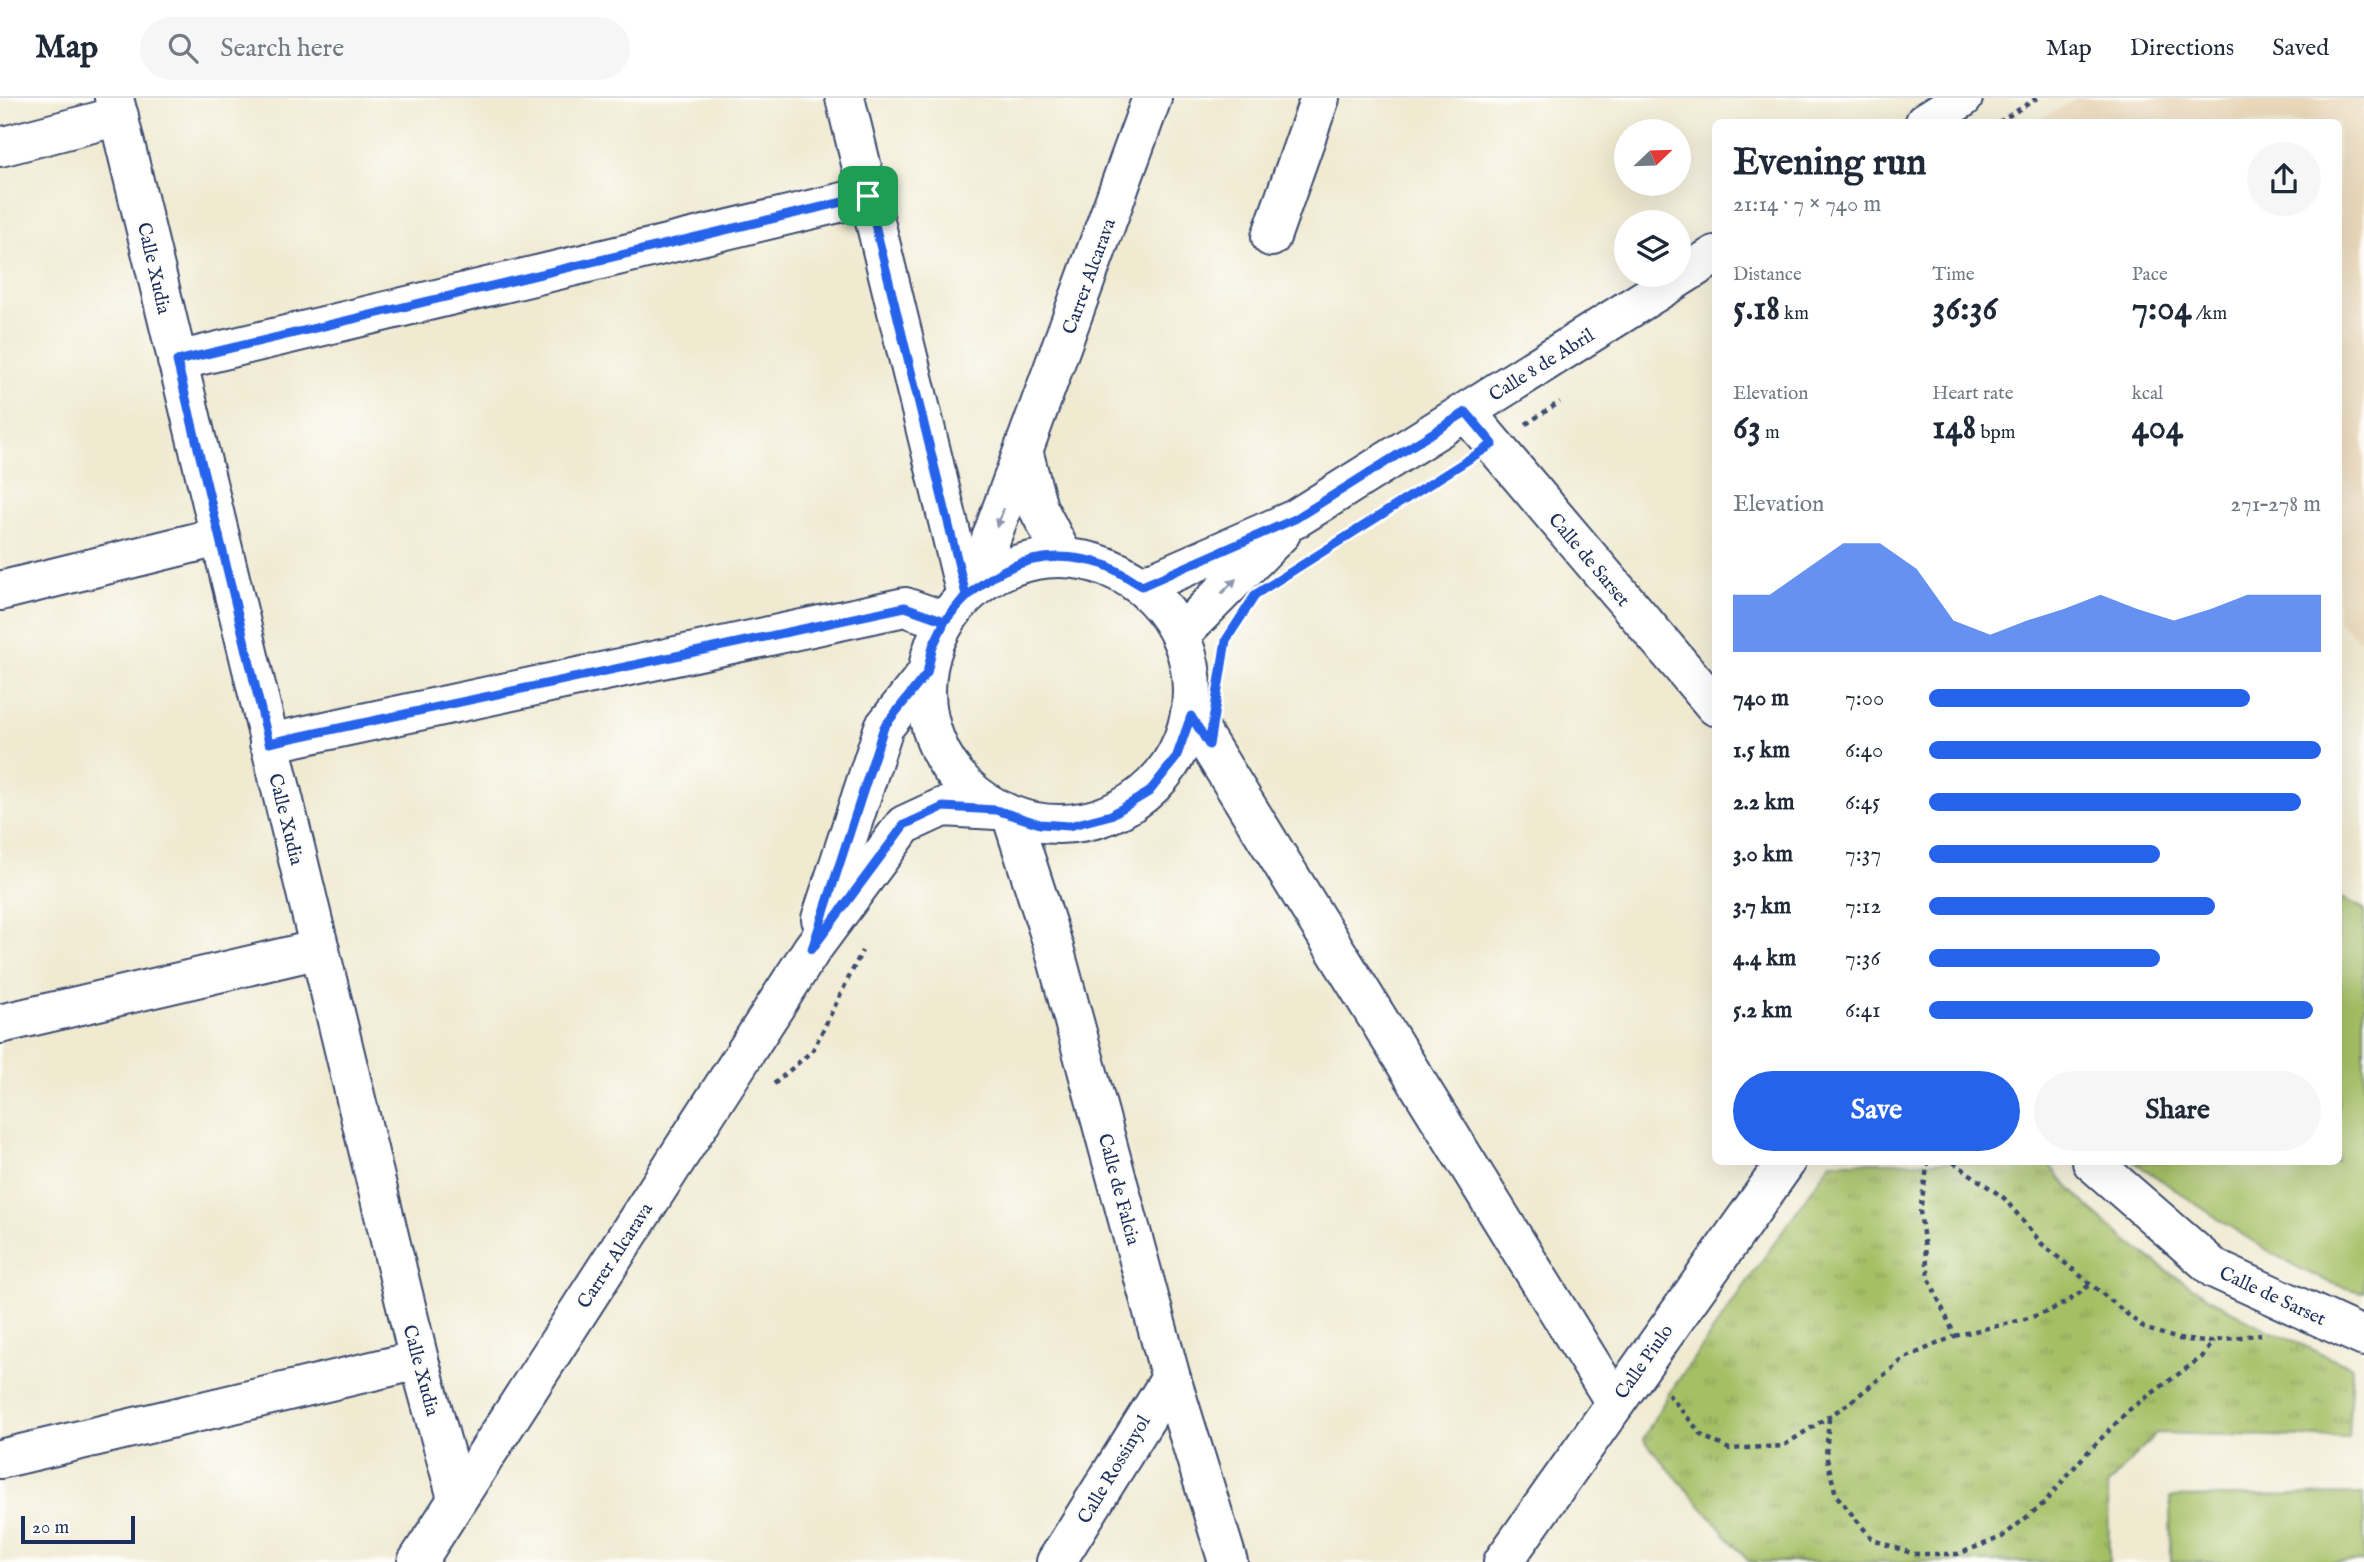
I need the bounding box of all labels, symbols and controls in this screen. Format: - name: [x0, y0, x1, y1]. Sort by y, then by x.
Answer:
- search box: [140, 17, 630, 80]
- text: Map: [35, 27, 98, 69]
- icon: search: [164, 29, 202, 67]
- text: Search here: [220, 32, 344, 65]
- text: Map: [2046, 33, 2092, 64]
- text: Directions: [2130, 33, 2234, 64]
- text: Saved: [2272, 33, 2329, 64]
- north arrow: [1614, 119, 1690, 196]
- map controls: [1614, 119, 1691, 287]
- text: Evening run: [1733, 140, 1927, 188]
- button: share: [2247, 142, 2321, 216]
- pin: [838, 166, 898, 226]
- icon: arrive: [849, 177, 887, 215]
- text: 21:14 · 7 × 740 m: [1733, 190, 1881, 219]
- button: layers: [1614, 210, 1691, 287]
- street label: Carrer Alcarava: [1058, 215, 1122, 338]
- street label: Calle Xudia: [131, 220, 175, 317]
- text: Distance: [1733, 263, 1802, 287]
- text: Time: [1932, 263, 1975, 287]
- text: Pace: [2132, 263, 2168, 287]
- text: 5.18: [1733, 287, 1780, 332]
- text: 36:36: [1932, 287, 1997, 332]
- text: 7:04: [2132, 287, 2192, 332]
- text: km: [1780, 302, 1809, 326]
- text: /km: [2192, 302, 2227, 326]
- street label: Calle 8 de Abril: [1485, 323, 1600, 408]
- text: Elevation: [1733, 382, 1808, 406]
- text: Heart rate: [1932, 382, 2013, 406]
- text: kcal: [2132, 382, 2163, 406]
- text: 63: [1733, 406, 1761, 451]
- text: 148: [1932, 406, 1976, 451]
- text: 404: [2132, 406, 2183, 451]
- text: m: [1761, 421, 1780, 445]
- text: bpm: [1976, 421, 2015, 445]
- text: Elevation: [1733, 490, 1824, 519]
- text: 271–278 m: [2230, 490, 2321, 519]
- one-way arrow: [995, 507, 1006, 528]
- street label: Calle de Sarset: [1542, 509, 1635, 612]
- one-way arrow: [1220, 578, 1236, 595]
- text: 740 m: [1733, 684, 1789, 713]
- text: 7:00: [1845, 684, 1884, 713]
- text: 1.5 km: [1733, 736, 1790, 765]
- text: 6:40: [1845, 736, 1883, 765]
- street label: Calle Xudia: [262, 771, 308, 868]
- text: 2.2 km: [1733, 788, 1795, 817]
- text: 6:45: [1845, 788, 1880, 817]
- text: 3.0 km: [1733, 840, 1793, 869]
- text: 7:37: [1845, 840, 1881, 869]
- text: 3.7 km: [1733, 892, 1791, 921]
- text: 7:12: [1845, 892, 1881, 921]
- text: 4.4 km: [1733, 944, 1796, 973]
- text: 7:36: [1845, 944, 1880, 973]
- text: 5.2 km: [1733, 996, 1792, 1025]
- text: 6:41: [1845, 996, 1881, 1025]
- button: Save: [1733, 1071, 2020, 1151]
- button: Share: [2034, 1071, 2321, 1151]
- street label: Calle de Falcia: [1092, 1131, 1145, 1249]
- street label: Carrer Alcarava: [573, 1198, 659, 1314]
- street label: Calle de Sarset: [2215, 1262, 2330, 1332]
- street label: Calle Piulo: [1610, 1320, 1679, 1404]
- street label: Calle Xudia: [396, 1322, 444, 1419]
- street label: Calle Rossinyol: [1073, 1411, 1157, 1529]
- scale bar: [21, 1513, 135, 1545]
- text: 20 m: [32, 1516, 69, 1540]

